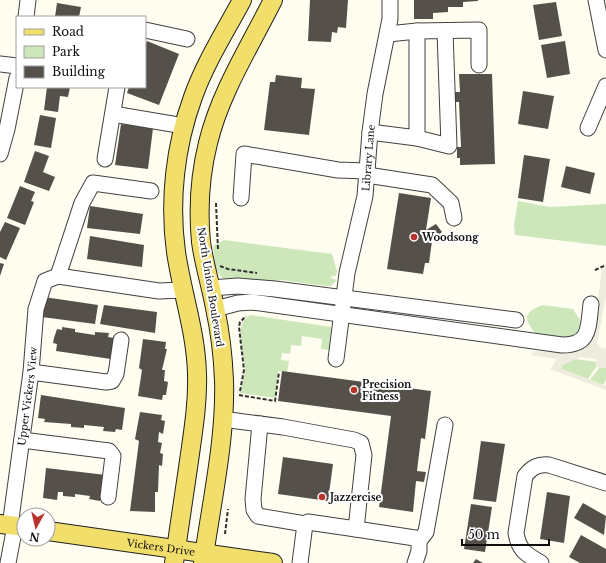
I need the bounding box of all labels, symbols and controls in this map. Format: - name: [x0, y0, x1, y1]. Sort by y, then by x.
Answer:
- legend: [16, 16, 146, 88]
- text: Road: [52, 24, 84, 39]
- text: Park: [52, 44, 80, 59]
- text: Building: [52, 64, 106, 79]
- street label: Library Lane: [359, 124, 378, 192]
- street label: North Union Boulevard: [195, 226, 226, 348]
- place label: Woodsong: [421, 231, 479, 244]
- marker: Woodsong: [409, 232, 419, 242]
- street label: Upper Vickers View: [15, 346, 40, 447]
- place label: Precision Fitness: [362, 378, 412, 403]
- marker: Precision Fitness: [349, 385, 359, 395]
- place label: Jazzercise: [328, 491, 382, 504]
- marker: Jazzercise: [317, 492, 327, 502]
- north arrow: [16, 507, 56, 547]
- scale bar: [462, 521, 549, 547]
- text: 50 m: [468, 527, 500, 542]
- text: N: [28, 529, 41, 545]
- street label: Vickers Drive: [125, 536, 196, 559]

